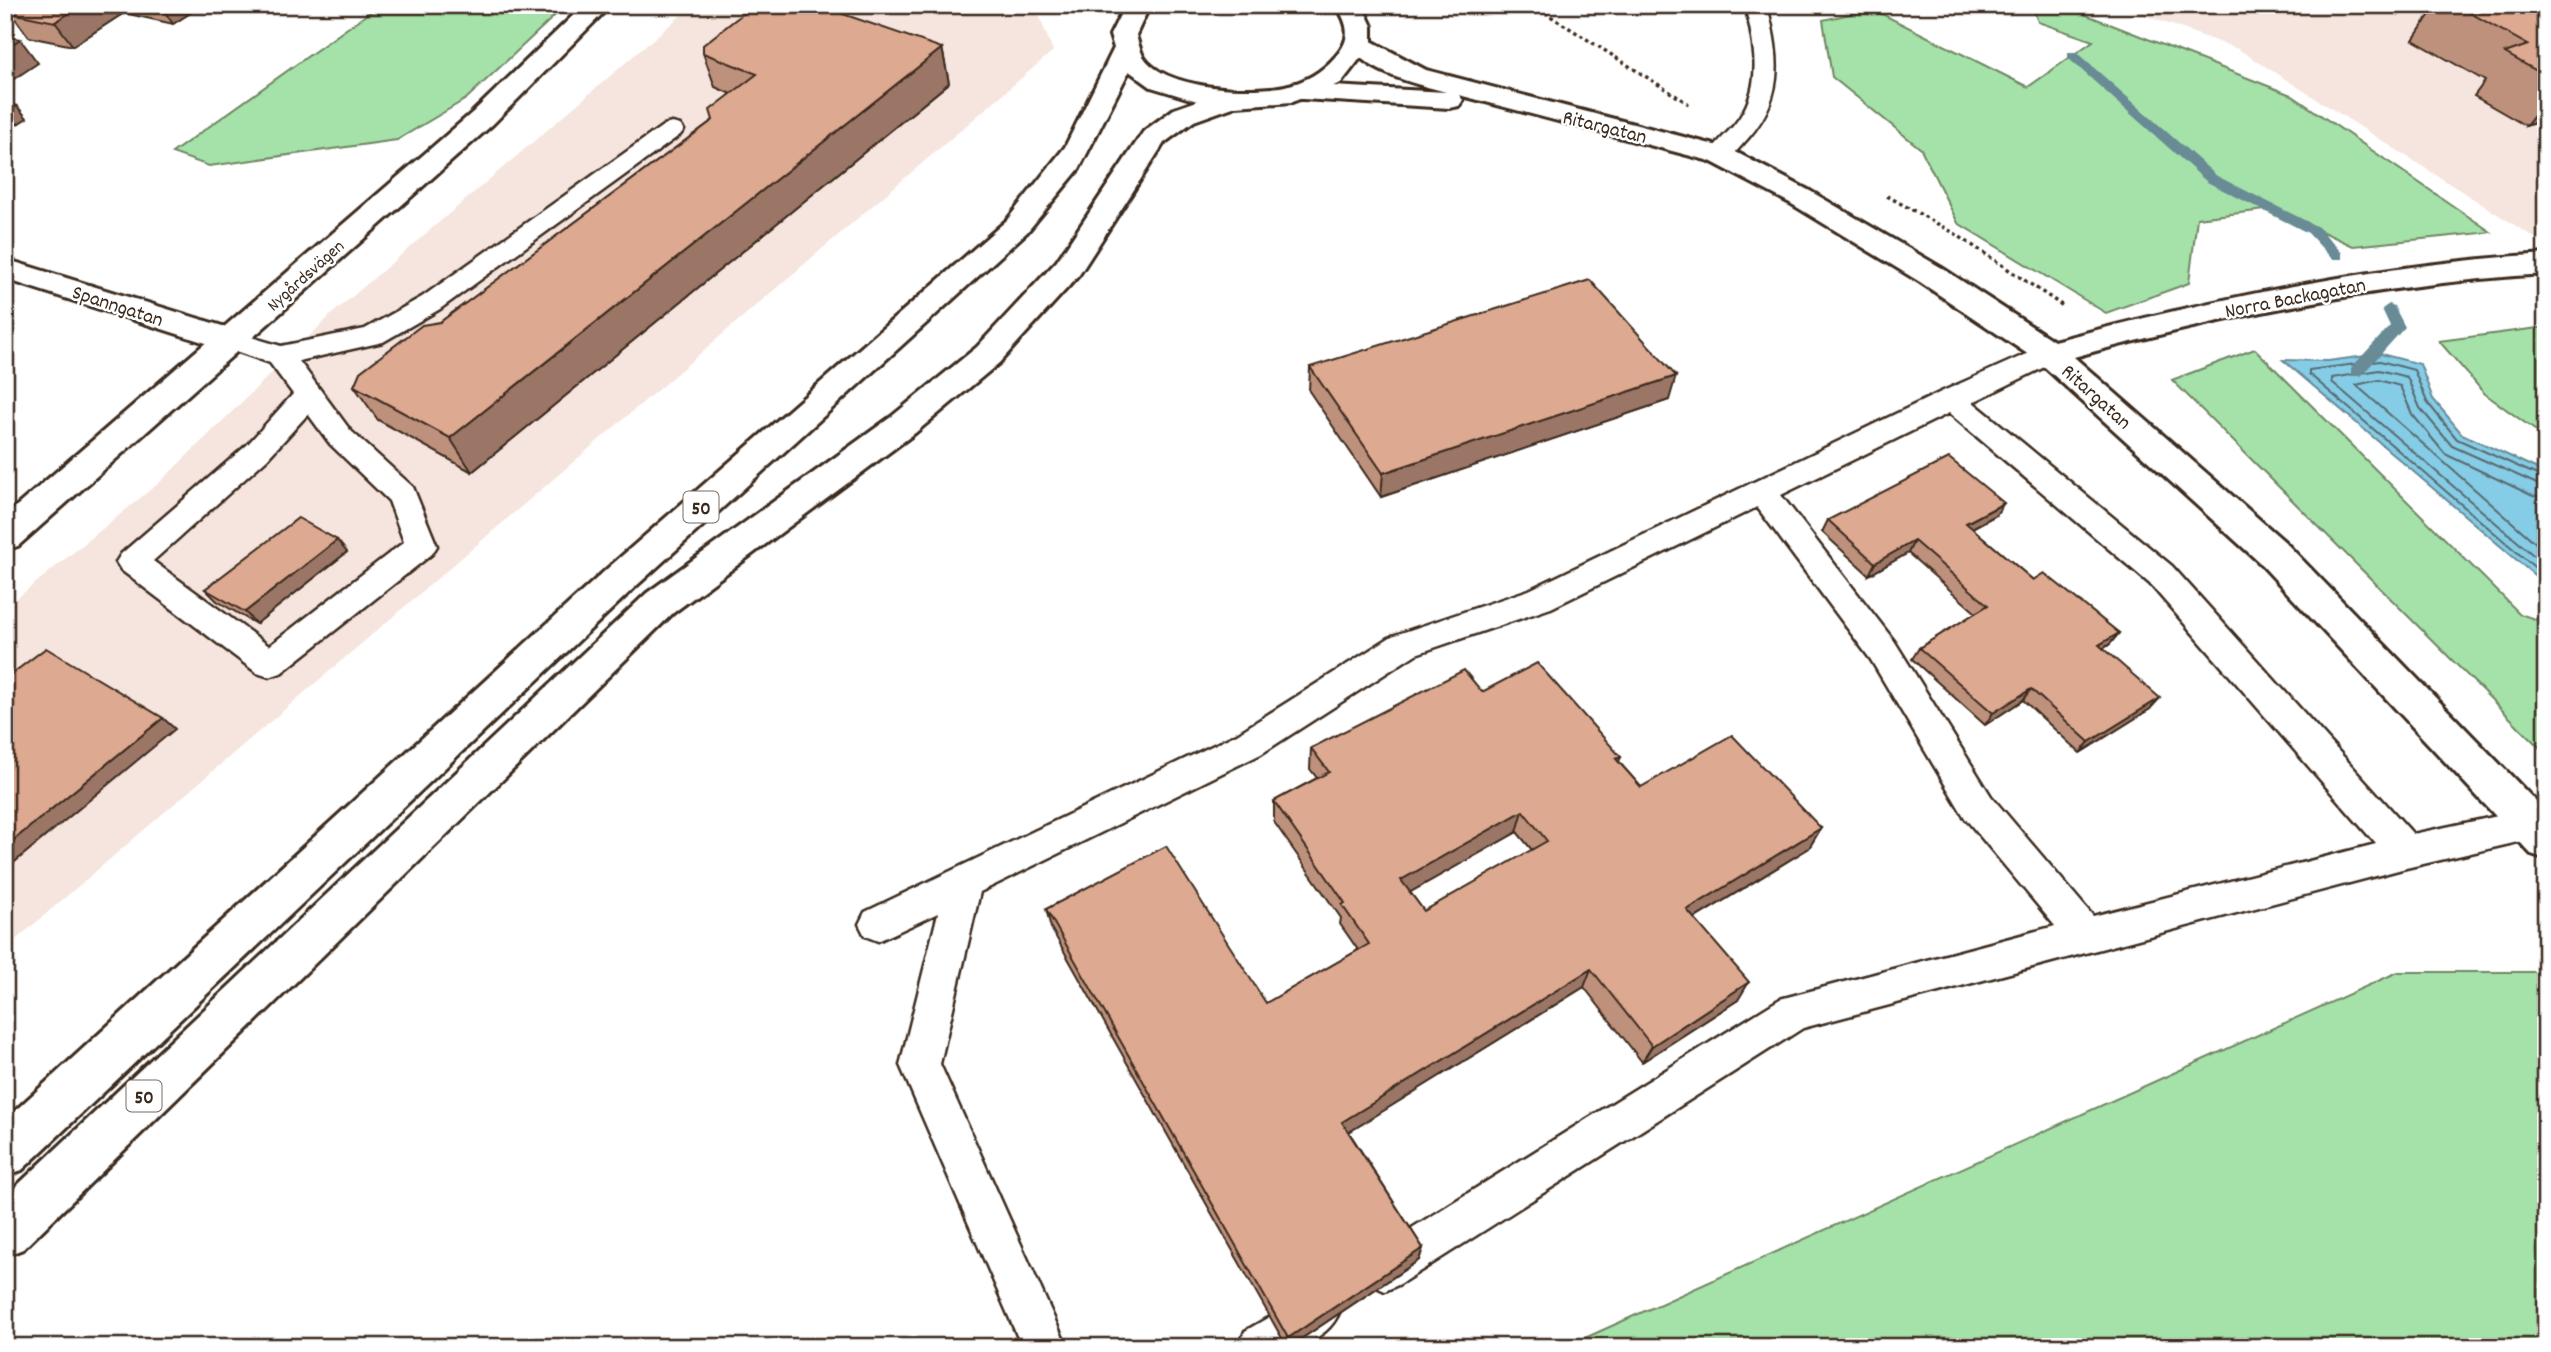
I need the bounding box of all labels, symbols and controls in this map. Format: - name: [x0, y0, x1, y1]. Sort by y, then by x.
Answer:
- street label: Ritargatan: [1559, 104, 1650, 154]
- street label: Nygårdsvägen: [263, 235, 351, 318]
- street label: Norra Backagatan: [2223, 272, 2369, 328]
- street label: Spanngatan: [67, 279, 167, 337]
- street label: Ritargatan: [2053, 358, 2137, 438]
- road number: 50: [684, 492, 718, 522]
- road number: 50: [127, 1080, 162, 1112]

